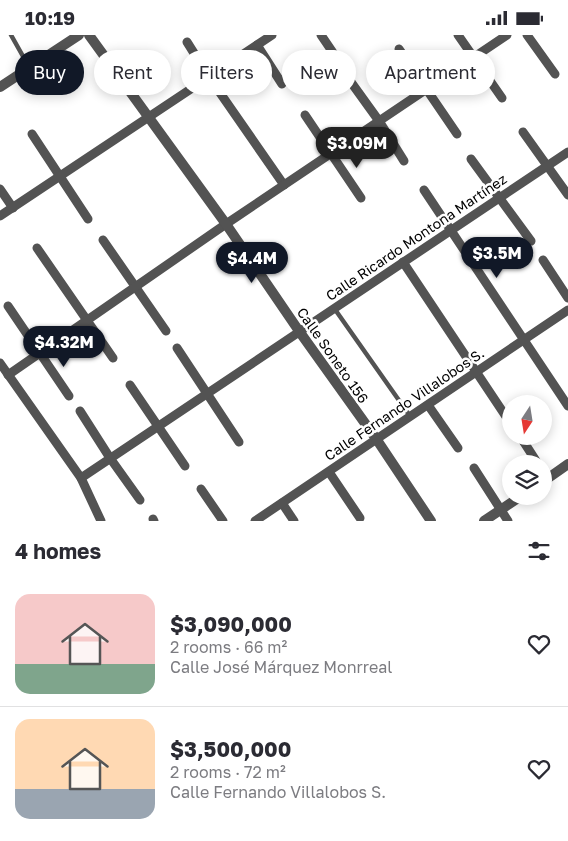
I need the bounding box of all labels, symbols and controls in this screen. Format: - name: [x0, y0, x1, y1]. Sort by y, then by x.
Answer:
- text: 10:19: [25, 6, 75, 29]
- chip: Buy: [15, 50, 84, 95]
- chip: Rent: [94, 50, 171, 95]
- chip: Filters: [181, 50, 272, 95]
- chip: New: [282, 50, 356, 95]
- chip: Apartment: [366, 50, 495, 95]
- pin: $3.09M: [316, 127, 398, 169]
- text: $3.09M: [327, 133, 387, 153]
- street label: Calle Ricardo Montona Martínez: [322, 170, 510, 304]
- pin: $3.5M: [462, 237, 532, 279]
- pin: $4.4M: [217, 241, 287, 284]
- text: $3.5M: [472, 243, 522, 263]
- text: $4.4M: [227, 248, 277, 268]
- street label: Calle Soneto 156: [294, 304, 372, 406]
- pin: $4.32M: [23, 325, 105, 368]
- text: $4.32M: [34, 332, 94, 352]
- street label: Calle Fernando Villalobos S.: [321, 344, 487, 464]
- north arrow: [502, 395, 552, 445]
- map controls: [502, 395, 552, 505]
- button: layers: [502, 455, 552, 505]
- icon: filters: [525, 537, 553, 565]
- text: 4 homes: [15, 538, 101, 564]
- text: $3,090,000: [170, 611, 292, 637]
- icon: home: [55, 614, 115, 674]
- icon: heart: [525, 630, 553, 658]
- text: 2 rooms · 66 m²: [170, 637, 287, 657]
- text: Calle José Márquez Monrreal: [170, 657, 392, 677]
- text: $3,500,000: [170, 736, 291, 762]
- icon: home: [55, 739, 115, 799]
- icon: heart: [525, 755, 553, 783]
- text: 2 rooms · 72 m²: [170, 762, 286, 782]
- text: Calle Fernando Villalobos S.: [170, 782, 386, 802]

